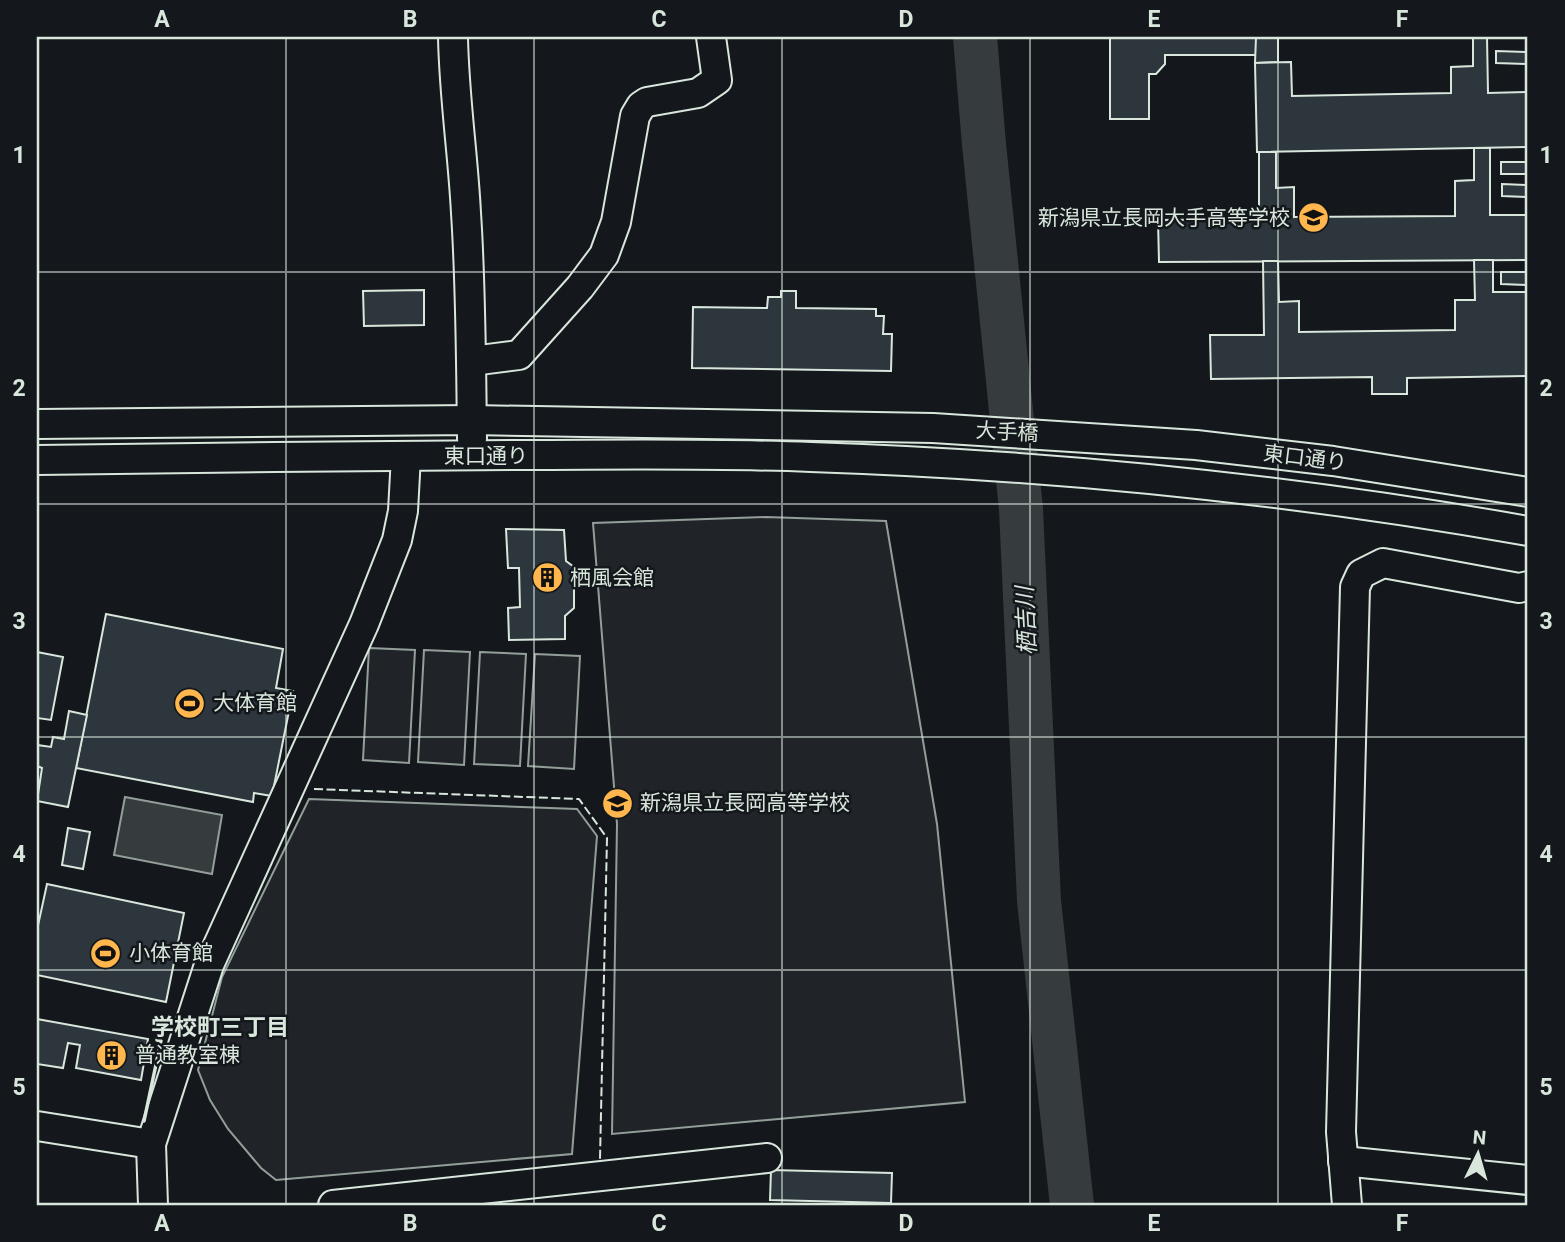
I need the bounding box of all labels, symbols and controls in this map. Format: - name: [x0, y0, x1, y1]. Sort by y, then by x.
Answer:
- text: A: [154, 6, 170, 33]
- text: B: [403, 6, 417, 33]
- text: C: [651, 6, 667, 33]
- text: D: [899, 6, 913, 33]
- text: E: [1148, 6, 1161, 33]
- text: F: [1396, 6, 1409, 33]
- text: 1: [12, 142, 26, 169]
- text: 1: [1539, 142, 1553, 169]
- school or university icon: 新潟県立長岡大手高等学校: [1296, 201, 1330, 235]
- place label: 新潟県立長岡大手高等学校: [1038, 206, 1290, 230]
- text: 2: [12, 375, 26, 402]
- text: 2: [1539, 375, 1553, 402]
- street label: 大手橋: [975, 418, 1039, 446]
- street label: 東口通り: [1262, 441, 1348, 475]
- street label: 東口通り: [444, 444, 528, 468]
- building icon: 栖風会館: [530, 561, 564, 595]
- place label: 栖風会館: [570, 566, 654, 590]
- water label: 栖吉川: [1011, 583, 1042, 656]
- text: 3: [12, 608, 26, 635]
- text: 3: [1539, 608, 1553, 635]
- sports icon: 大体育館: [173, 686, 207, 720]
- place label: 大体育館: [213, 691, 297, 715]
- school or university icon: 新潟県立長岡高等学校: [600, 786, 634, 820]
- place label: 新潟県立長岡高等学校: [640, 791, 850, 815]
- text: 4: [12, 841, 26, 868]
- text: 4: [1539, 841, 1553, 868]
- sports icon: 小体育館: [89, 936, 123, 970]
- place label: 小体育館: [129, 941, 213, 965]
- district label: 学校町三丁目: [151, 1014, 289, 1041]
- building icon: 普通教室棟: [95, 1038, 129, 1072]
- place label: 普通教室棟: [135, 1043, 240, 1067]
- text: 5: [12, 1074, 26, 1101]
- text: 5: [1539, 1074, 1553, 1101]
- north arrow: [1442, 1120, 1512, 1190]
- text: N: [1472, 1126, 1487, 1150]
- text: A: [154, 1210, 170, 1237]
- text: B: [403, 1210, 417, 1237]
- text: C: [651, 1210, 667, 1237]
- text: D: [899, 1210, 913, 1237]
- text: E: [1148, 1210, 1161, 1237]
- text: F: [1396, 1210, 1409, 1237]

